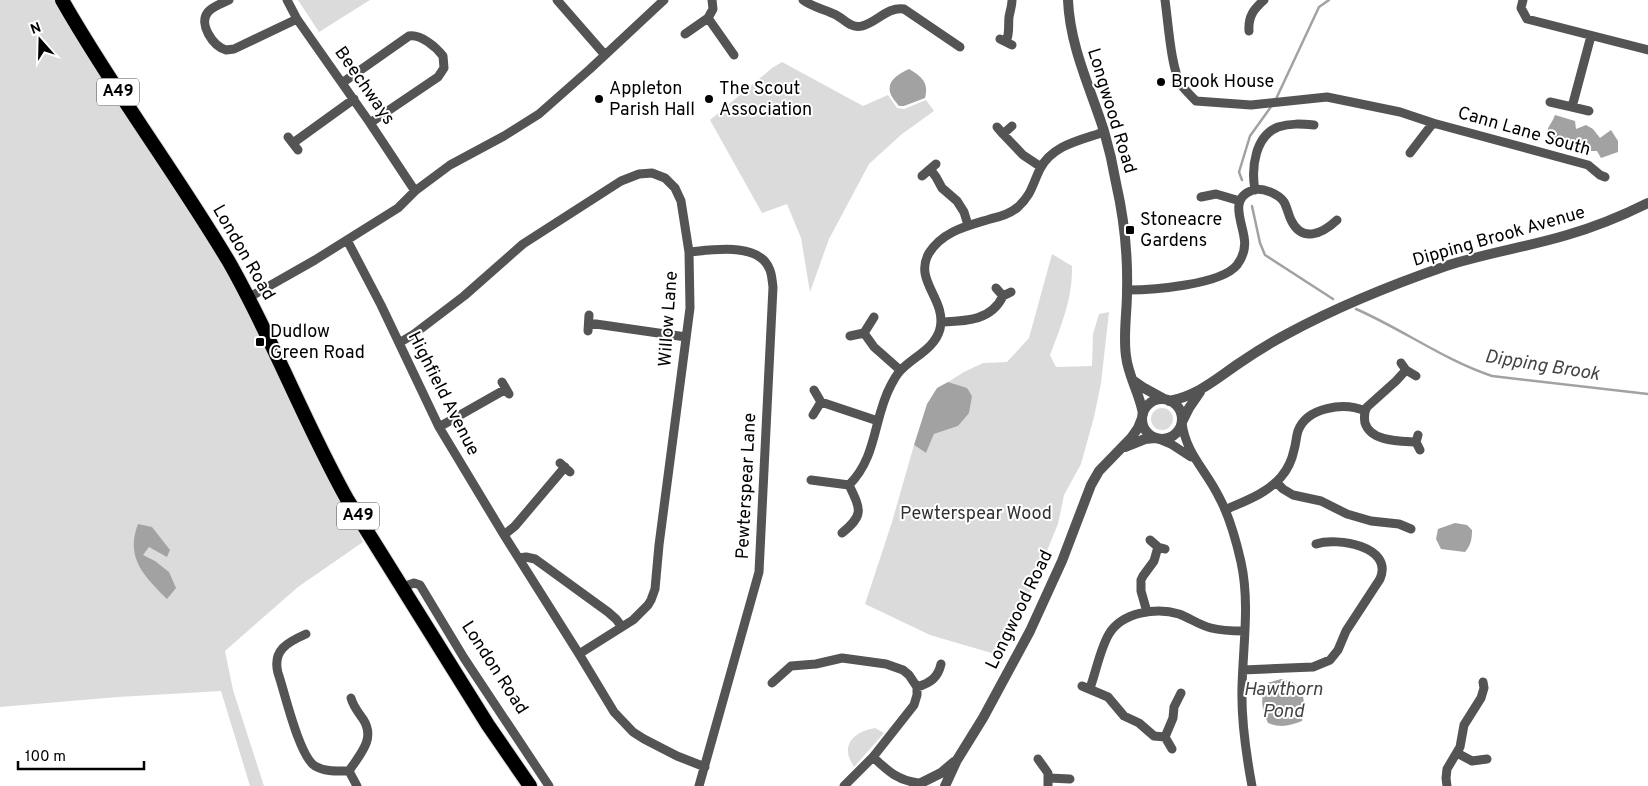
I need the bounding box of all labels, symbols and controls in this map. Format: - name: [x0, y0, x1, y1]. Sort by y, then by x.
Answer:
- north arrow: [15, 15, 65, 65]
- text: N: [28, 19, 44, 39]
- street label: Beechways: [329, 42, 399, 130]
- street label: Longwood Road: [1081, 46, 1141, 176]
- place label: Brook House: [1171, 71, 1274, 94]
- marker: Brook House: [1155, 76, 1167, 88]
- road number: A49: [97, 78, 139, 105]
- place label: Appleton Parish Hall: [609, 78, 695, 122]
- place label: The Scout Association: [719, 78, 812, 122]
- marker: Appleton Parish Hall: [593, 93, 605, 105]
- marker: The Scout Association: [703, 93, 715, 105]
- street label: Cann Lane South: [1455, 102, 1593, 162]
- street label: London Road: [206, 201, 280, 305]
- street label: Dipping Brook Avenue: [1410, 201, 1588, 273]
- place label: Stoneacre Gardens: [1140, 209, 1222, 253]
- marker: Stoneacre Gardens: [1124, 224, 1136, 236]
- street label: Willow Lane: [654, 270, 684, 368]
- place label: Dudlow Green Road: [270, 321, 365, 365]
- street label: Highfield Avenue: [402, 328, 484, 460]
- marker: Dudlow Green Road: [254, 336, 266, 348]
- water label: Dipping Brook: [1483, 345, 1602, 387]
- street label: Pewterspear Lane: [732, 412, 762, 560]
- road number: A49: [337, 502, 379, 530]
- park label: Pewterspear Wood: [900, 503, 1052, 526]
- street label: Longwood Road: [981, 547, 1059, 673]
- street label: London Road: [455, 617, 533, 719]
- water label: Hawthorn Pond: [1243, 678, 1323, 724]
- scale bar: [18, 738, 144, 770]
- text: 100 m: [25, 748, 66, 767]

